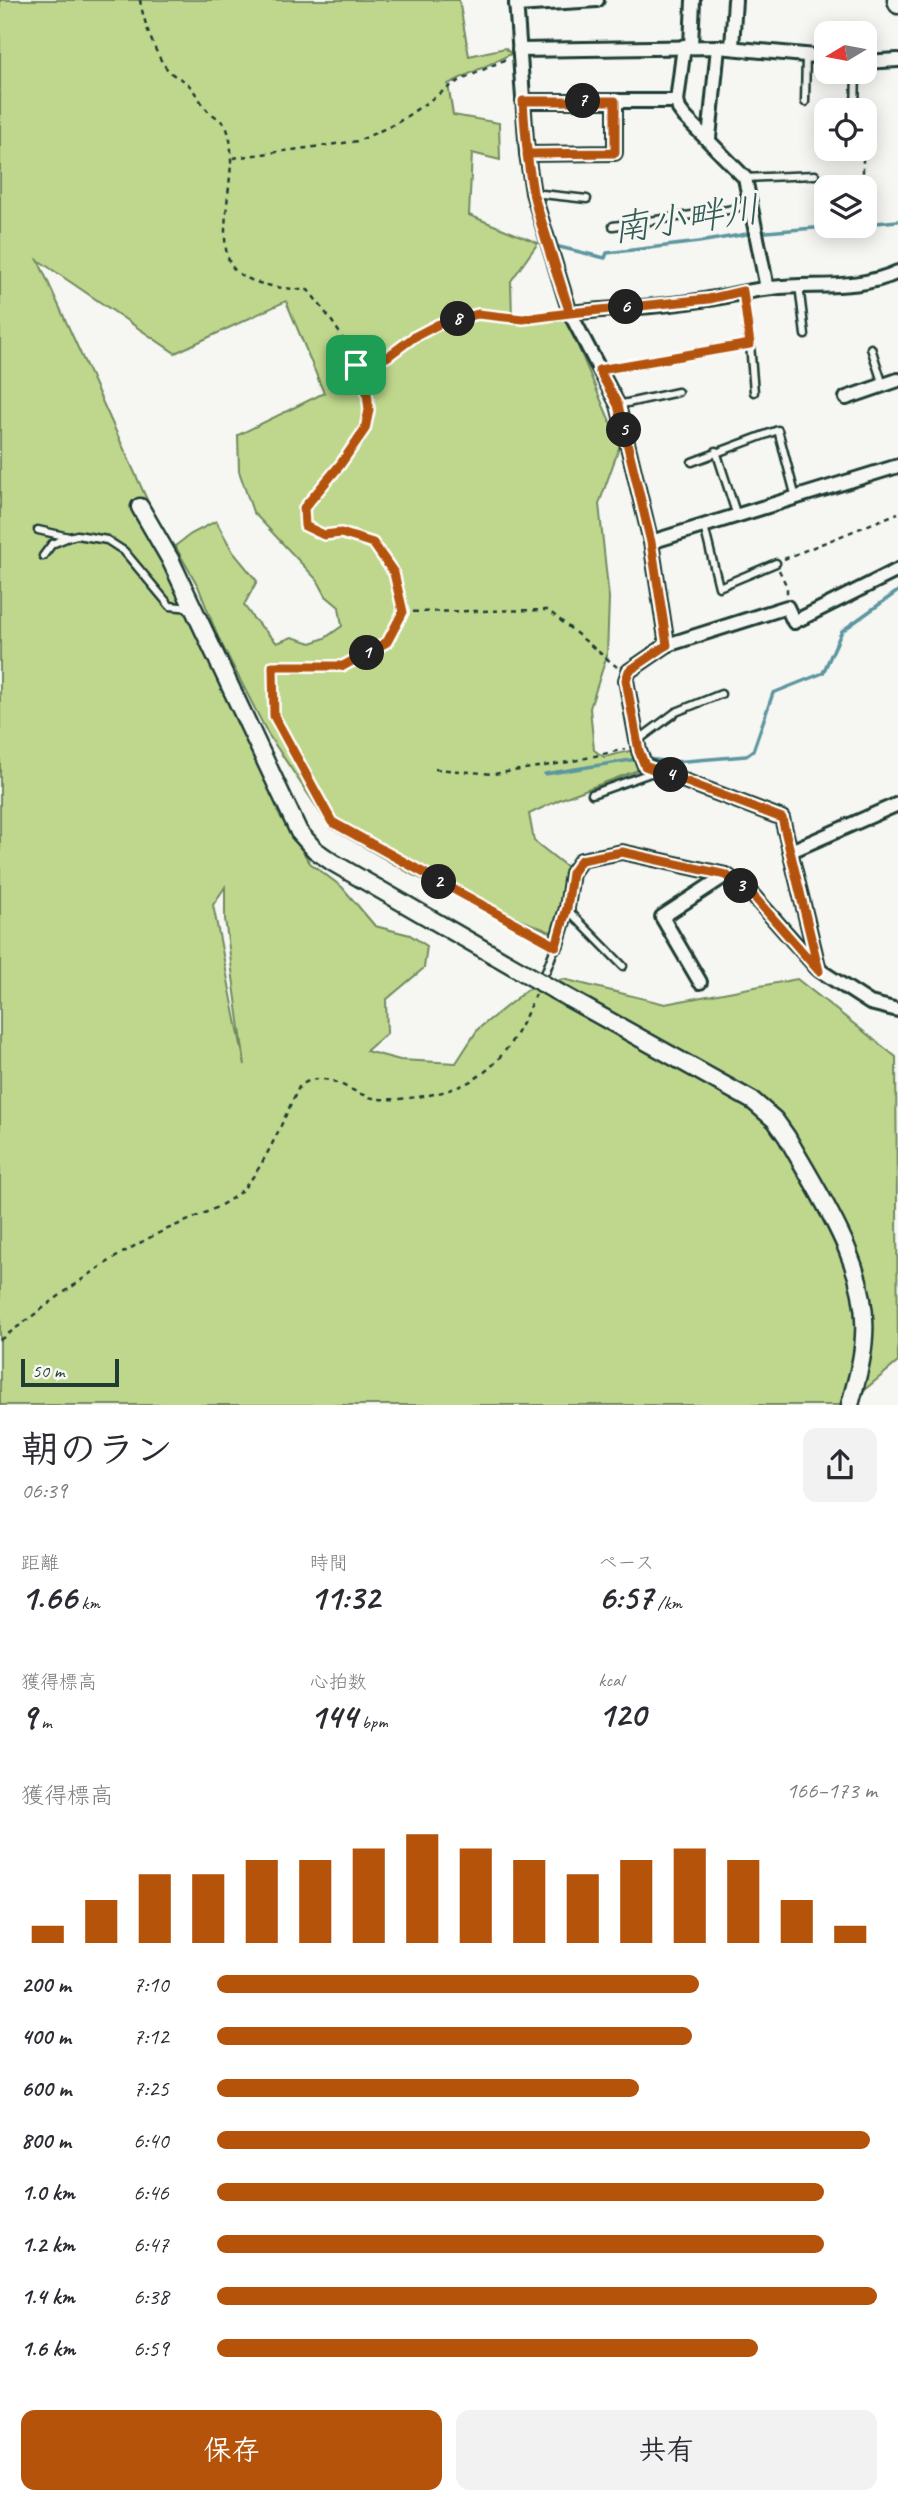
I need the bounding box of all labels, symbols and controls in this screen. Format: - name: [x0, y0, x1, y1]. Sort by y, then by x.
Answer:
- north arrow: [814, 21, 877, 84]
- map controls: [814, 21, 877, 238]
- pin: 7: [566, 84, 600, 119]
- text: 7: [578, 88, 587, 112]
- button: locate: [814, 98, 877, 161]
- button: layers: [814, 175, 877, 238]
- water label: 南小畔川: [610, 185, 763, 252]
- pin: 6: [608, 290, 644, 324]
- text: 6: [621, 294, 630, 318]
- pin: 8: [440, 302, 476, 336]
- text: 8: [453, 306, 462, 330]
- pin: [326, 335, 386, 395]
- icon: arrive: [337, 346, 375, 384]
- pin: 5: [606, 412, 642, 448]
- text: 5: [619, 417, 628, 441]
- pin: 1: [350, 636, 384, 670]
- text: 1: [362, 640, 371, 664]
- pin: 4: [654, 758, 688, 792]
- text: 4: [666, 762, 675, 786]
- pin: 2: [422, 864, 457, 900]
- pin: 3: [724, 868, 758, 903]
- text: 2: [434, 869, 443, 893]
- text: 3: [736, 873, 745, 897]
- scale bar: [21, 1356, 119, 1388]
- text: 50 m: [32, 1359, 64, 1383]
- text: 朝のラン: [21, 1426, 173, 1473]
- button: share: [803, 1428, 877, 1502]
- text: 06:39: [21, 1476, 67, 1505]
- text: 距離: [21, 1551, 59, 1575]
- text: 時間: [310, 1551, 348, 1575]
- text: ペース: [598, 1551, 654, 1575]
- text: 1.66: [21, 1575, 77, 1620]
- text: 11:32: [310, 1575, 380, 1620]
- text: 6:57: [598, 1575, 653, 1620]
- text: km: [77, 1591, 100, 1615]
- text: /km: [653, 1591, 682, 1615]
- text: kcal: [598, 1668, 623, 1692]
- text: 獲得標高: [21, 1670, 97, 1694]
- text: 心拍数: [310, 1670, 367, 1694]
- text: 120: [598, 1692, 646, 1737]
- text: 9: [21, 1694, 36, 1739]
- text: 144: [310, 1694, 357, 1739]
- text: m: [36, 1710, 52, 1734]
- text: bpm: [357, 1710, 388, 1734]
- text: 166–173 m: [786, 1776, 877, 1805]
- text: 獲得標高: [21, 1781, 113, 1810]
- text: 200 m: [21, 1970, 71, 1999]
- text: 7:10: [133, 1970, 169, 1999]
- text: 400 m: [21, 2022, 71, 2051]
- text: 7:12: [133, 2022, 169, 2051]
- text: 600 m: [21, 2074, 71, 2103]
- text: 7:25: [133, 2074, 169, 2103]
- text: 800 m: [21, 2126, 71, 2155]
- text: 6:40: [133, 2126, 169, 2155]
- text: 1.0 km: [21, 2178, 75, 2207]
- text: 6:46: [133, 2178, 169, 2207]
- text: 1.2 km: [21, 2230, 75, 2259]
- text: 6:47: [133, 2230, 169, 2259]
- text: 1.4 km: [21, 2282, 75, 2311]
- text: 6:38: [133, 2282, 169, 2311]
- text: 1.6 km: [21, 2334, 75, 2363]
- text: 6:59: [133, 2334, 169, 2363]
- button: 保存: [21, 2410, 442, 2490]
- button: 共有: [456, 2410, 877, 2490]

